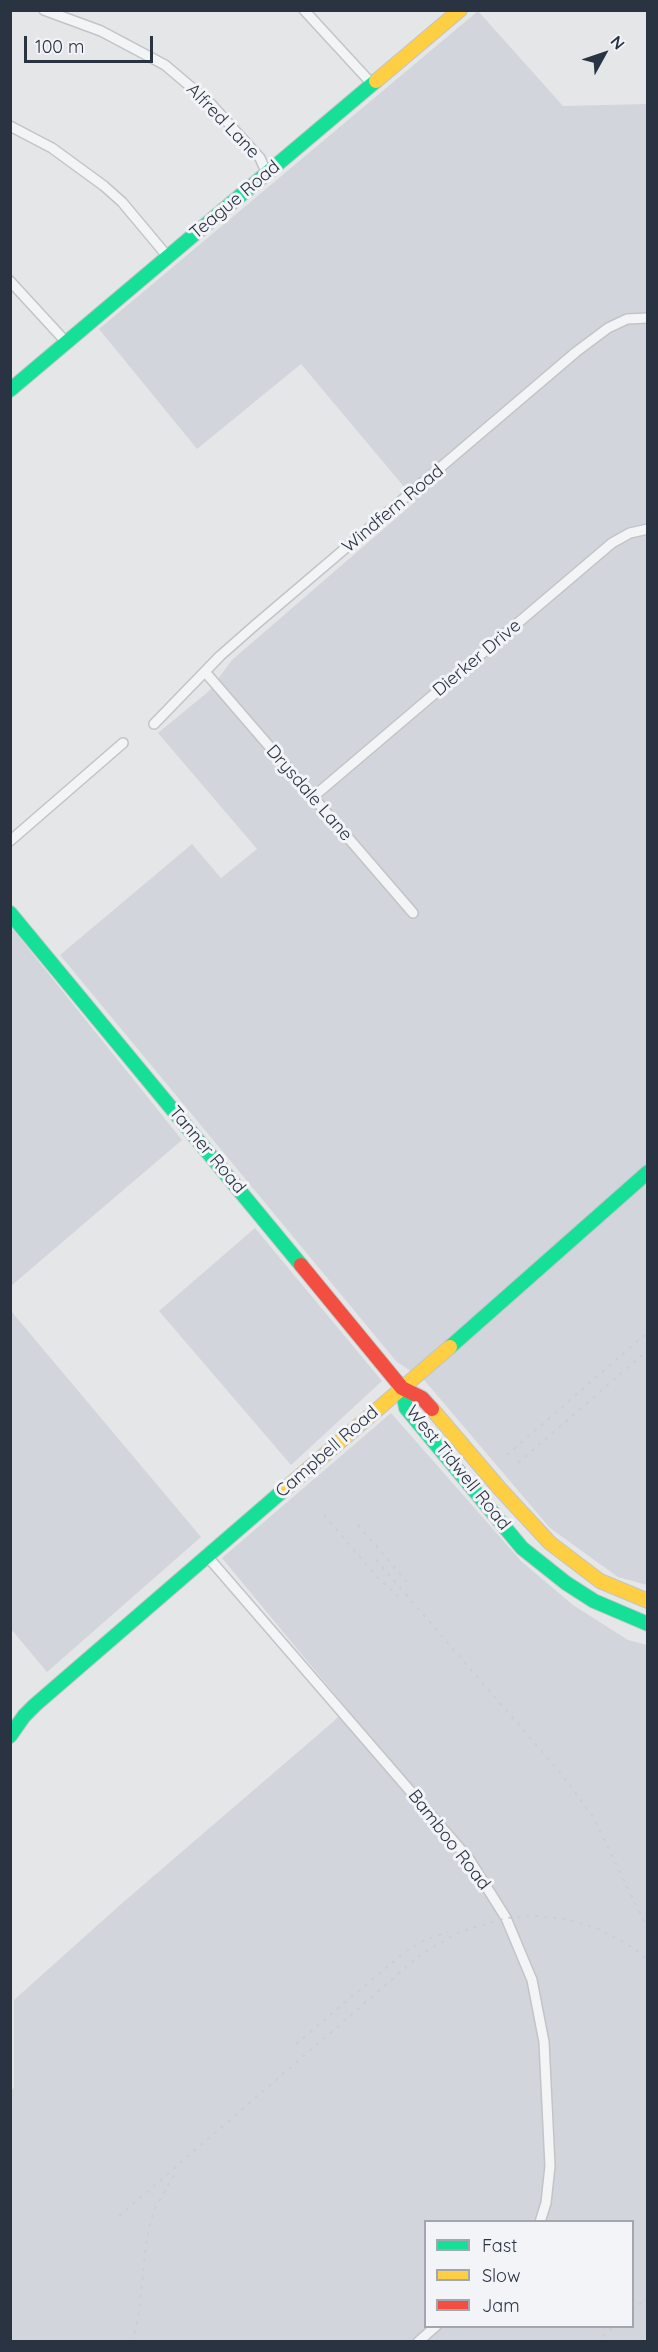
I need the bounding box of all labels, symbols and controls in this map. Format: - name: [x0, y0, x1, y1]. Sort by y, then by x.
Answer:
- scale bar: [27, 24, 156, 62]
- north arrow: [574, 24, 634, 84]
- text: N: [606, 31, 629, 53]
- text: 100 m: [35, 35, 84, 58]
- street label: Alfred Lane: [182, 79, 264, 163]
- street label: Teague Road: [186, 156, 284, 244]
- street label: Windfern Road: [338, 460, 448, 558]
- street label: Dierker Drive: [429, 615, 525, 701]
- street label: Drysdale Lane: [261, 741, 357, 845]
- street label: Tanner Road: [164, 1102, 250, 1198]
- street label: West Tidwell Road: [401, 1401, 515, 1535]
- street label: Campbell Road: [271, 1402, 383, 1502]
- street label: Bamboo Road: [403, 1786, 495, 1894]
- legend: [424, 2220, 634, 2328]
- text: Fast: [482, 2234, 517, 2257]
- text: Slow: [482, 2264, 520, 2287]
- text: Jam: [482, 2294, 520, 2317]

